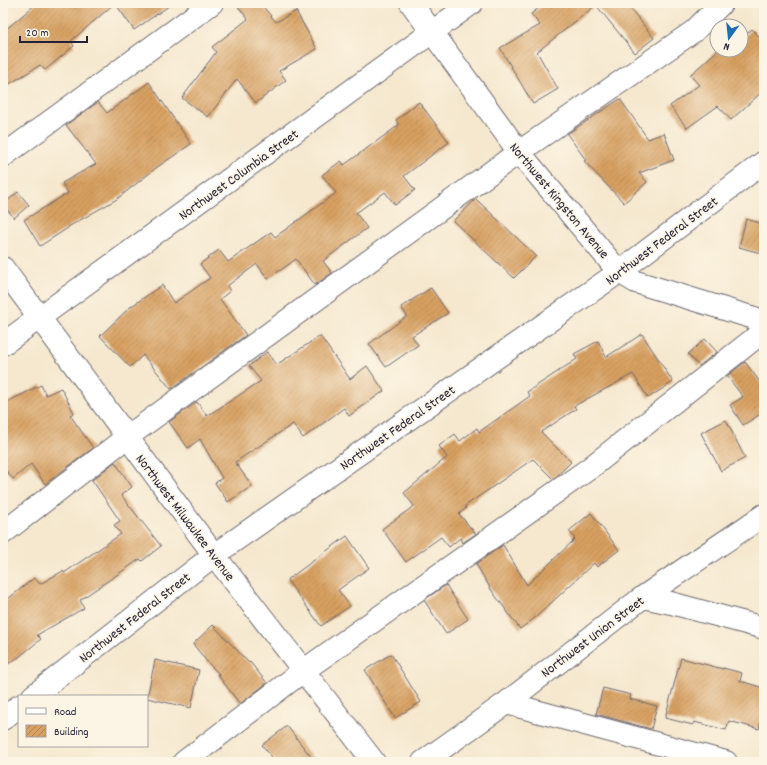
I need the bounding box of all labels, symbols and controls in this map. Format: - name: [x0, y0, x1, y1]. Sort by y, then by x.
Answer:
- scale bar: [20, 18, 87, 44]
- north arrow: [709, 18, 749, 58]
- text: 20 m: [26, 25, 49, 42]
- text: N: [722, 37, 732, 54]
- street label: Northwest Columbia Street: [175, 125, 303, 226]
- street label: Northwest Kingston Avenue: [504, 139, 613, 264]
- street label: Northwest Federal Street: [602, 192, 723, 291]
- street label: Northwest Federal Street: [336, 381, 460, 476]
- street label: Northwest Milwaukee Avenue: [130, 450, 239, 586]
- street label: Northwest Federal Street: [75, 569, 195, 669]
- street label: Northwest Union Street: [537, 592, 649, 683]
- legend: [18, 695, 148, 747]
- text: Road: [54, 704, 76, 721]
- text: Building: [54, 724, 89, 741]

